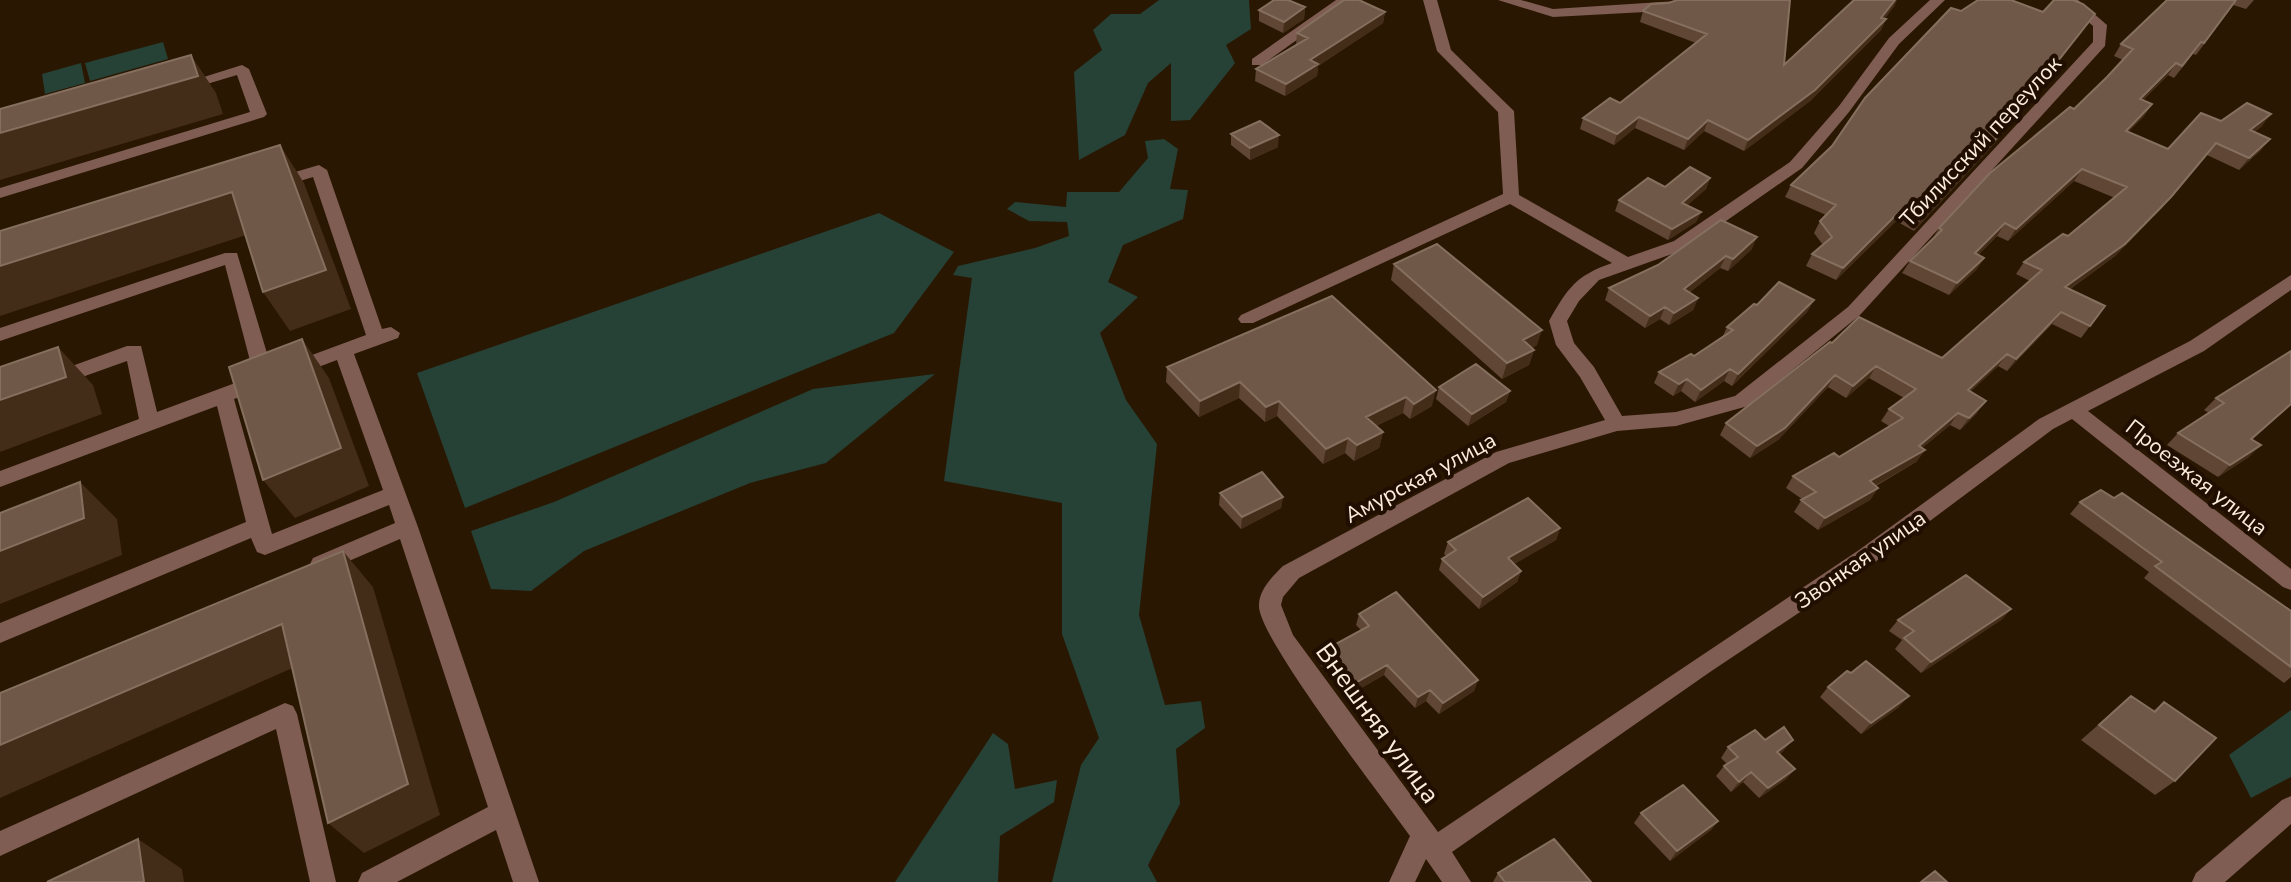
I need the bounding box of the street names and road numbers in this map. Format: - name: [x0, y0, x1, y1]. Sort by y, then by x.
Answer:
- street label: Тбилисский переулок: [1893, 49, 2068, 234]
- street label: Проезжая улица: [2119, 413, 2274, 543]
- street label: Амурская улица: [1339, 425, 1502, 531]
- street label: Звонкая улица: [1789, 503, 1932, 616]
- street label: Внешняя улица: [1308, 636, 1448, 811]

